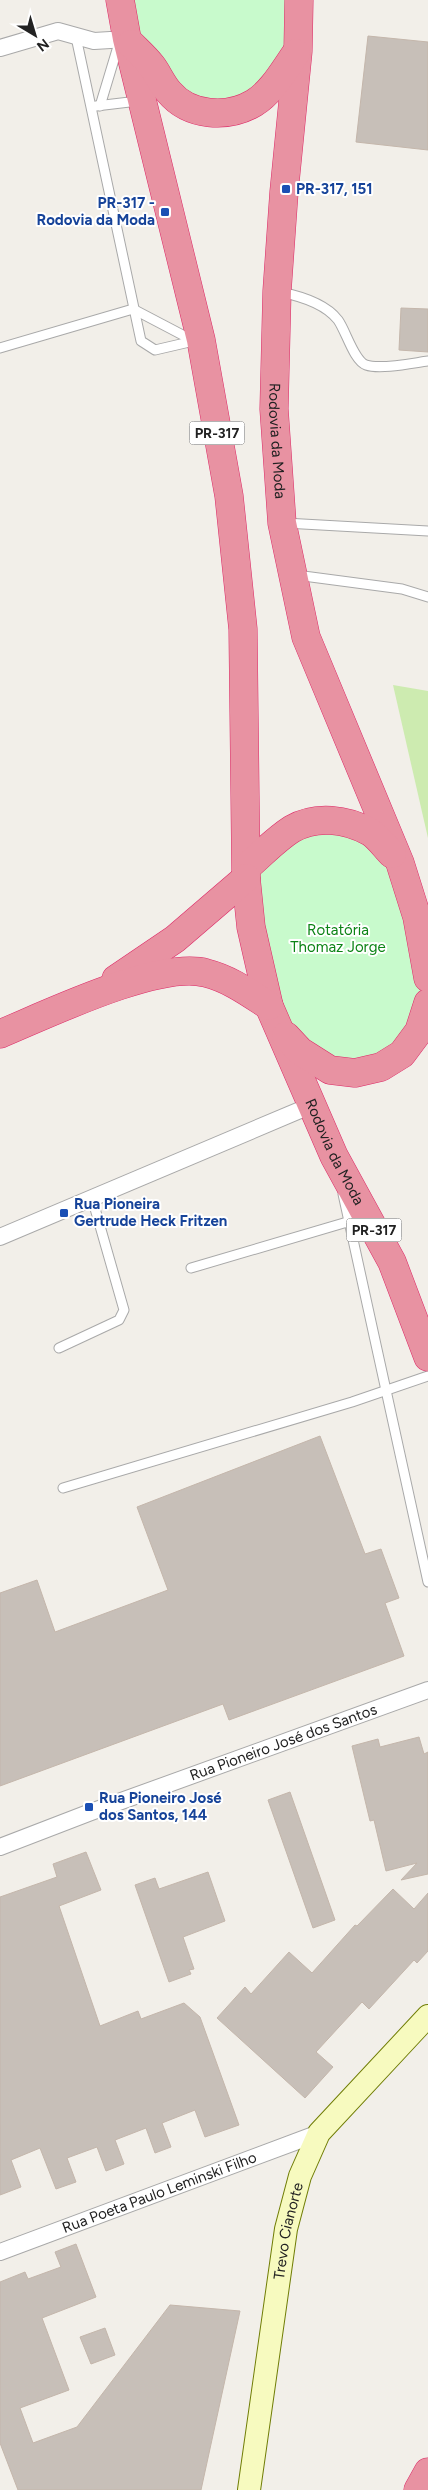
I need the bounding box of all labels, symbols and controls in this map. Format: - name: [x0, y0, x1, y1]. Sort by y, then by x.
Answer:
- north arrow: [10, 10, 60, 60]
- text: N: [33, 35, 52, 55]
- place label: PR-317, 151: [296, 180, 373, 198]
- marker: PR-317, 151: [280, 183, 292, 195]
- place label: PR-317 - Rodovia da Moda: [36, 194, 155, 229]
- marker: PR-317 - Rodovia da Moda: [159, 206, 171, 218]
- street label: Rodovia da Moda: [265, 383, 289, 499]
- road number: PR-317: [190, 422, 244, 444]
- park label: Rotatória Thomaz Jorge: [290, 921, 386, 956]
- street label: Rodovia da Moda: [301, 1096, 368, 1208]
- place label: Rua Pioneira Gertrude Heck Fritzen: [74, 1195, 227, 1230]
- marker: Rua Pioneira Gertrude Heck Fritzen: [58, 1207, 70, 1219]
- road number: PR-317: [346, 1218, 402, 1242]
- street label: Rua Pioneiro José dos Santos: [187, 1700, 379, 1785]
- place label: Rua Pioneiro José dos Santos, 144: [99, 1789, 222, 1824]
- marker: Rua Pioneiro José dos Santos, 144: [83, 1801, 95, 1813]
- street label: Rua Poeta Paulo Leminski Filho: [60, 2148, 259, 2237]
- street label: Trevo Cianorte: [270, 2181, 307, 2281]

